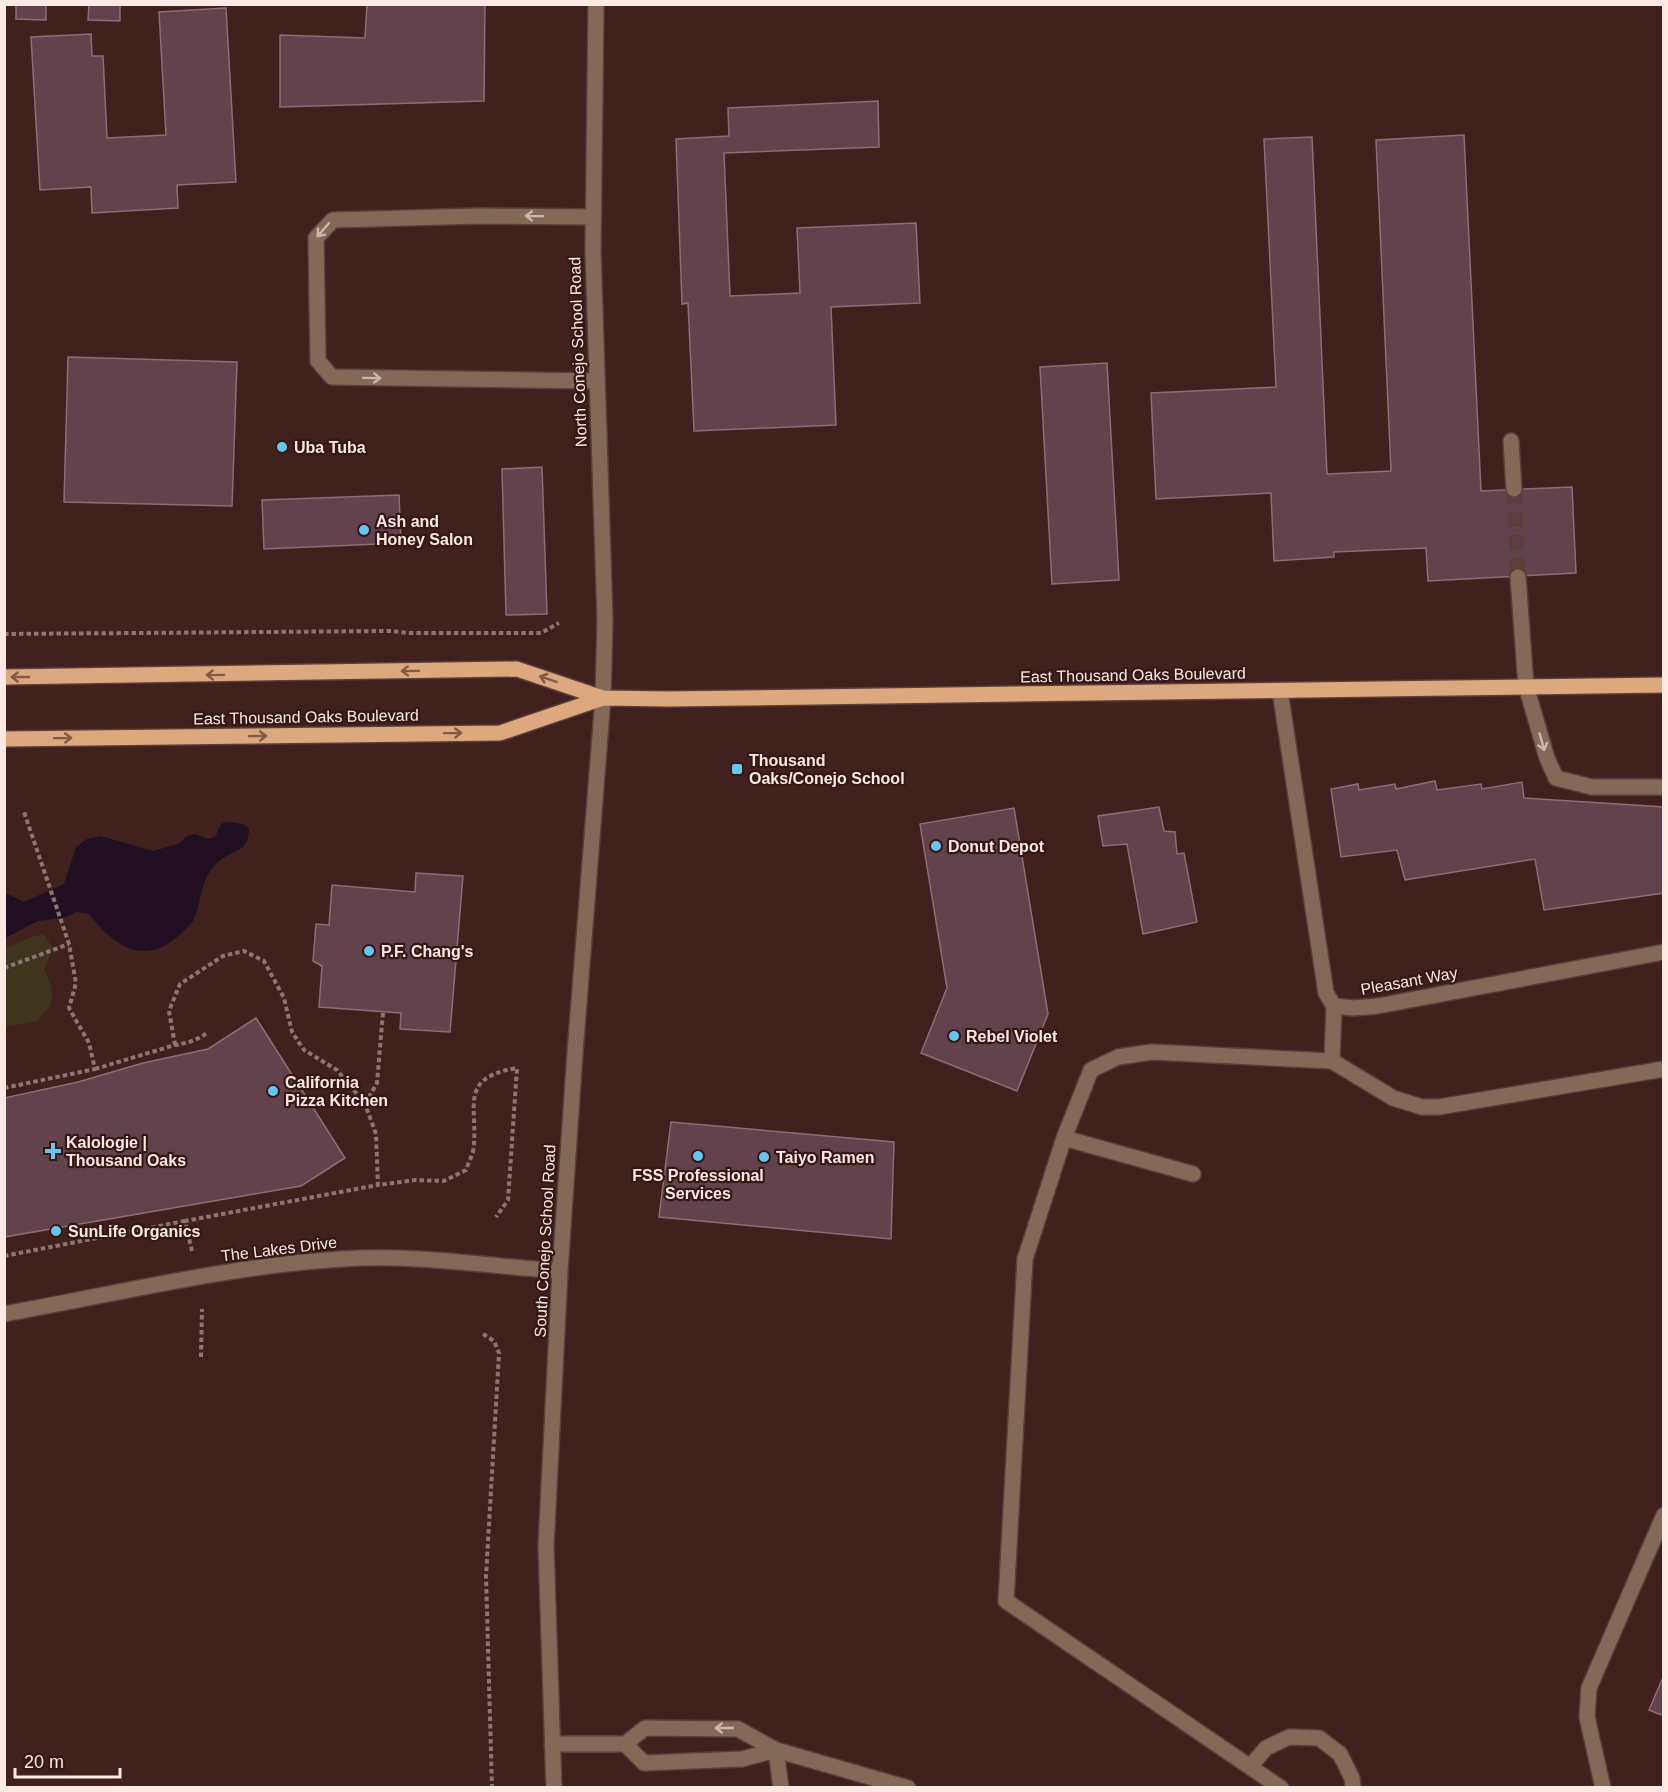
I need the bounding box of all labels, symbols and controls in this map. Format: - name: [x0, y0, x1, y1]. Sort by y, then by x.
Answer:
- one-way arrow: [525, 211, 545, 222]
- one-way arrow: [317, 222, 330, 238]
- street label: North Conejo School Road: [566, 257, 590, 447]
- one-way arrow: [361, 372, 381, 384]
- place label: Uba Tuba: [294, 439, 366, 456]
- marker: Uba Tuba: [275, 440, 289, 454]
- place label: Ash and Honey Salon: [376, 513, 473, 548]
- marker: Ash and Honey Salon: [357, 523, 371, 537]
- one-way arrow: [400, 665, 420, 677]
- street label: East Thousand Oaks Boulevard: [1020, 665, 1246, 685]
- one-way arrow: [205, 669, 225, 681]
- one-way arrow: [10, 671, 30, 683]
- one-way arrow: [539, 673, 558, 684]
- street label: East Thousand Oaks Boulevard: [193, 707, 419, 727]
- one-way arrow: [442, 728, 462, 739]
- one-way arrow: [247, 730, 267, 742]
- one-way arrow: [52, 732, 72, 744]
- one-way arrow: [1537, 732, 1548, 751]
- place label: Thousand Oaks/Conejo School: [749, 752, 905, 787]
- marker: Thousand Oaks/Conejo School: [730, 762, 744, 776]
- place label: Donut Depot: [948, 838, 1045, 855]
- marker: Donut Depot: [929, 839, 943, 853]
- place label: P.F. Chang's: [381, 943, 474, 960]
- marker: P.F. Chang's: [362, 944, 376, 958]
- street label: Pleasant Way: [1359, 964, 1459, 998]
- place label: Rebel Violet: [966, 1028, 1058, 1045]
- marker: Rebel Violet: [947, 1029, 961, 1043]
- place label: California Pizza Kitchen: [285, 1074, 388, 1109]
- marker: California Pizza Kitchen: [266, 1084, 280, 1098]
- place label: Kalologie | Thousand Oaks: [66, 1134, 186, 1169]
- marker: Kalologie | Thousand Oaks: [44, 1142, 62, 1160]
- street label: South Conejo School Road: [531, 1144, 559, 1338]
- marker: FSS Professional Services: [691, 1149, 705, 1163]
- place label: Taiyo Ramen: [776, 1149, 874, 1166]
- marker: Taiyo Ramen: [757, 1150, 771, 1164]
- place label: FSS Professional Services: [632, 1167, 764, 1202]
- place label: SunLife Organics: [68, 1223, 201, 1240]
- marker: SunLife Organics: [49, 1224, 63, 1238]
- street label: The Lakes Drive: [220, 1233, 338, 1265]
- one-way arrow: [714, 1723, 734, 1734]
- scale bar: [15, 1741, 120, 1779]
- text: 20 m: [24, 1752, 64, 1772]

